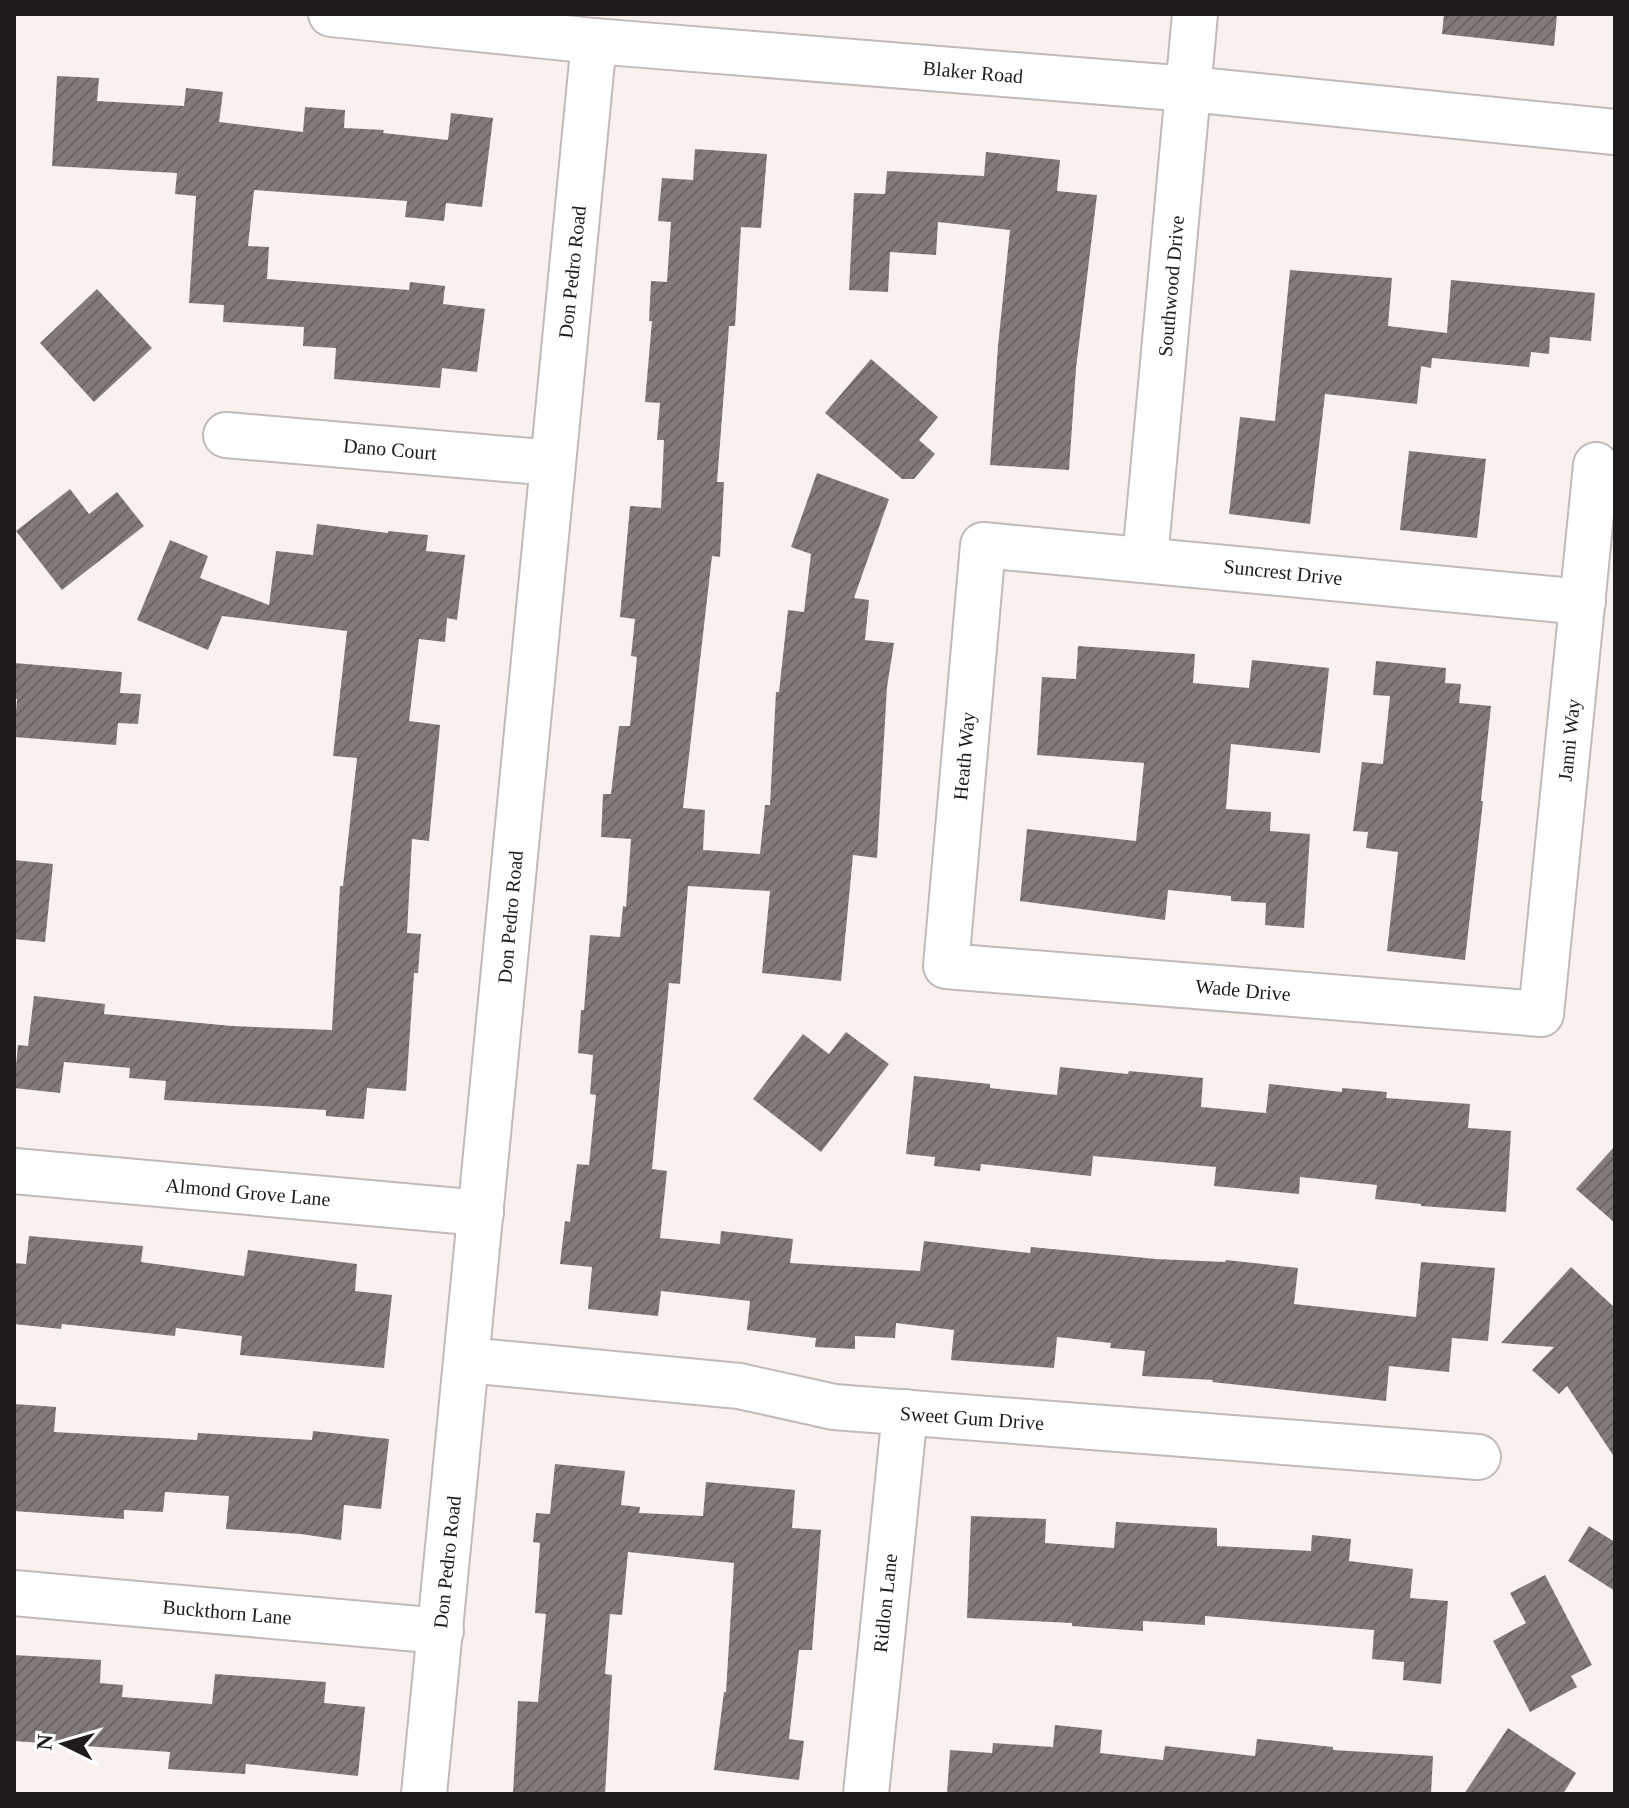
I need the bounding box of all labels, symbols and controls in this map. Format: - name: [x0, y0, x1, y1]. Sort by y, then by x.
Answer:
- street label: Blaker Road: [922, 57, 1024, 87]
- street label: Don Pedro Road: [554, 205, 590, 339]
- street label: Southwood Drive: [1154, 214, 1188, 358]
- street label: Dano Court: [342, 434, 438, 464]
- street label: Suncrest Drive: [1222, 555, 1344, 589]
- street label: Janni Way: [1554, 698, 1585, 783]
- street label: Heath Way: [949, 711, 980, 801]
- street label: Don Pedro Road: [493, 850, 527, 984]
- street label: Wade Drive: [1194, 975, 1292, 1005]
- street label: Almond Grove Lane: [165, 1174, 332, 1210]
- street label: Sweet Gum Drive: [899, 1402, 1045, 1434]
- street label: Don Pedro Road: [429, 1495, 465, 1629]
- street label: Ridlon Lane: [869, 1552, 901, 1654]
- street label: Buckthorn Lane: [162, 1595, 293, 1629]
- north arrow: [24, 1704, 104, 1784]
- text: N: [31, 1733, 58, 1751]

